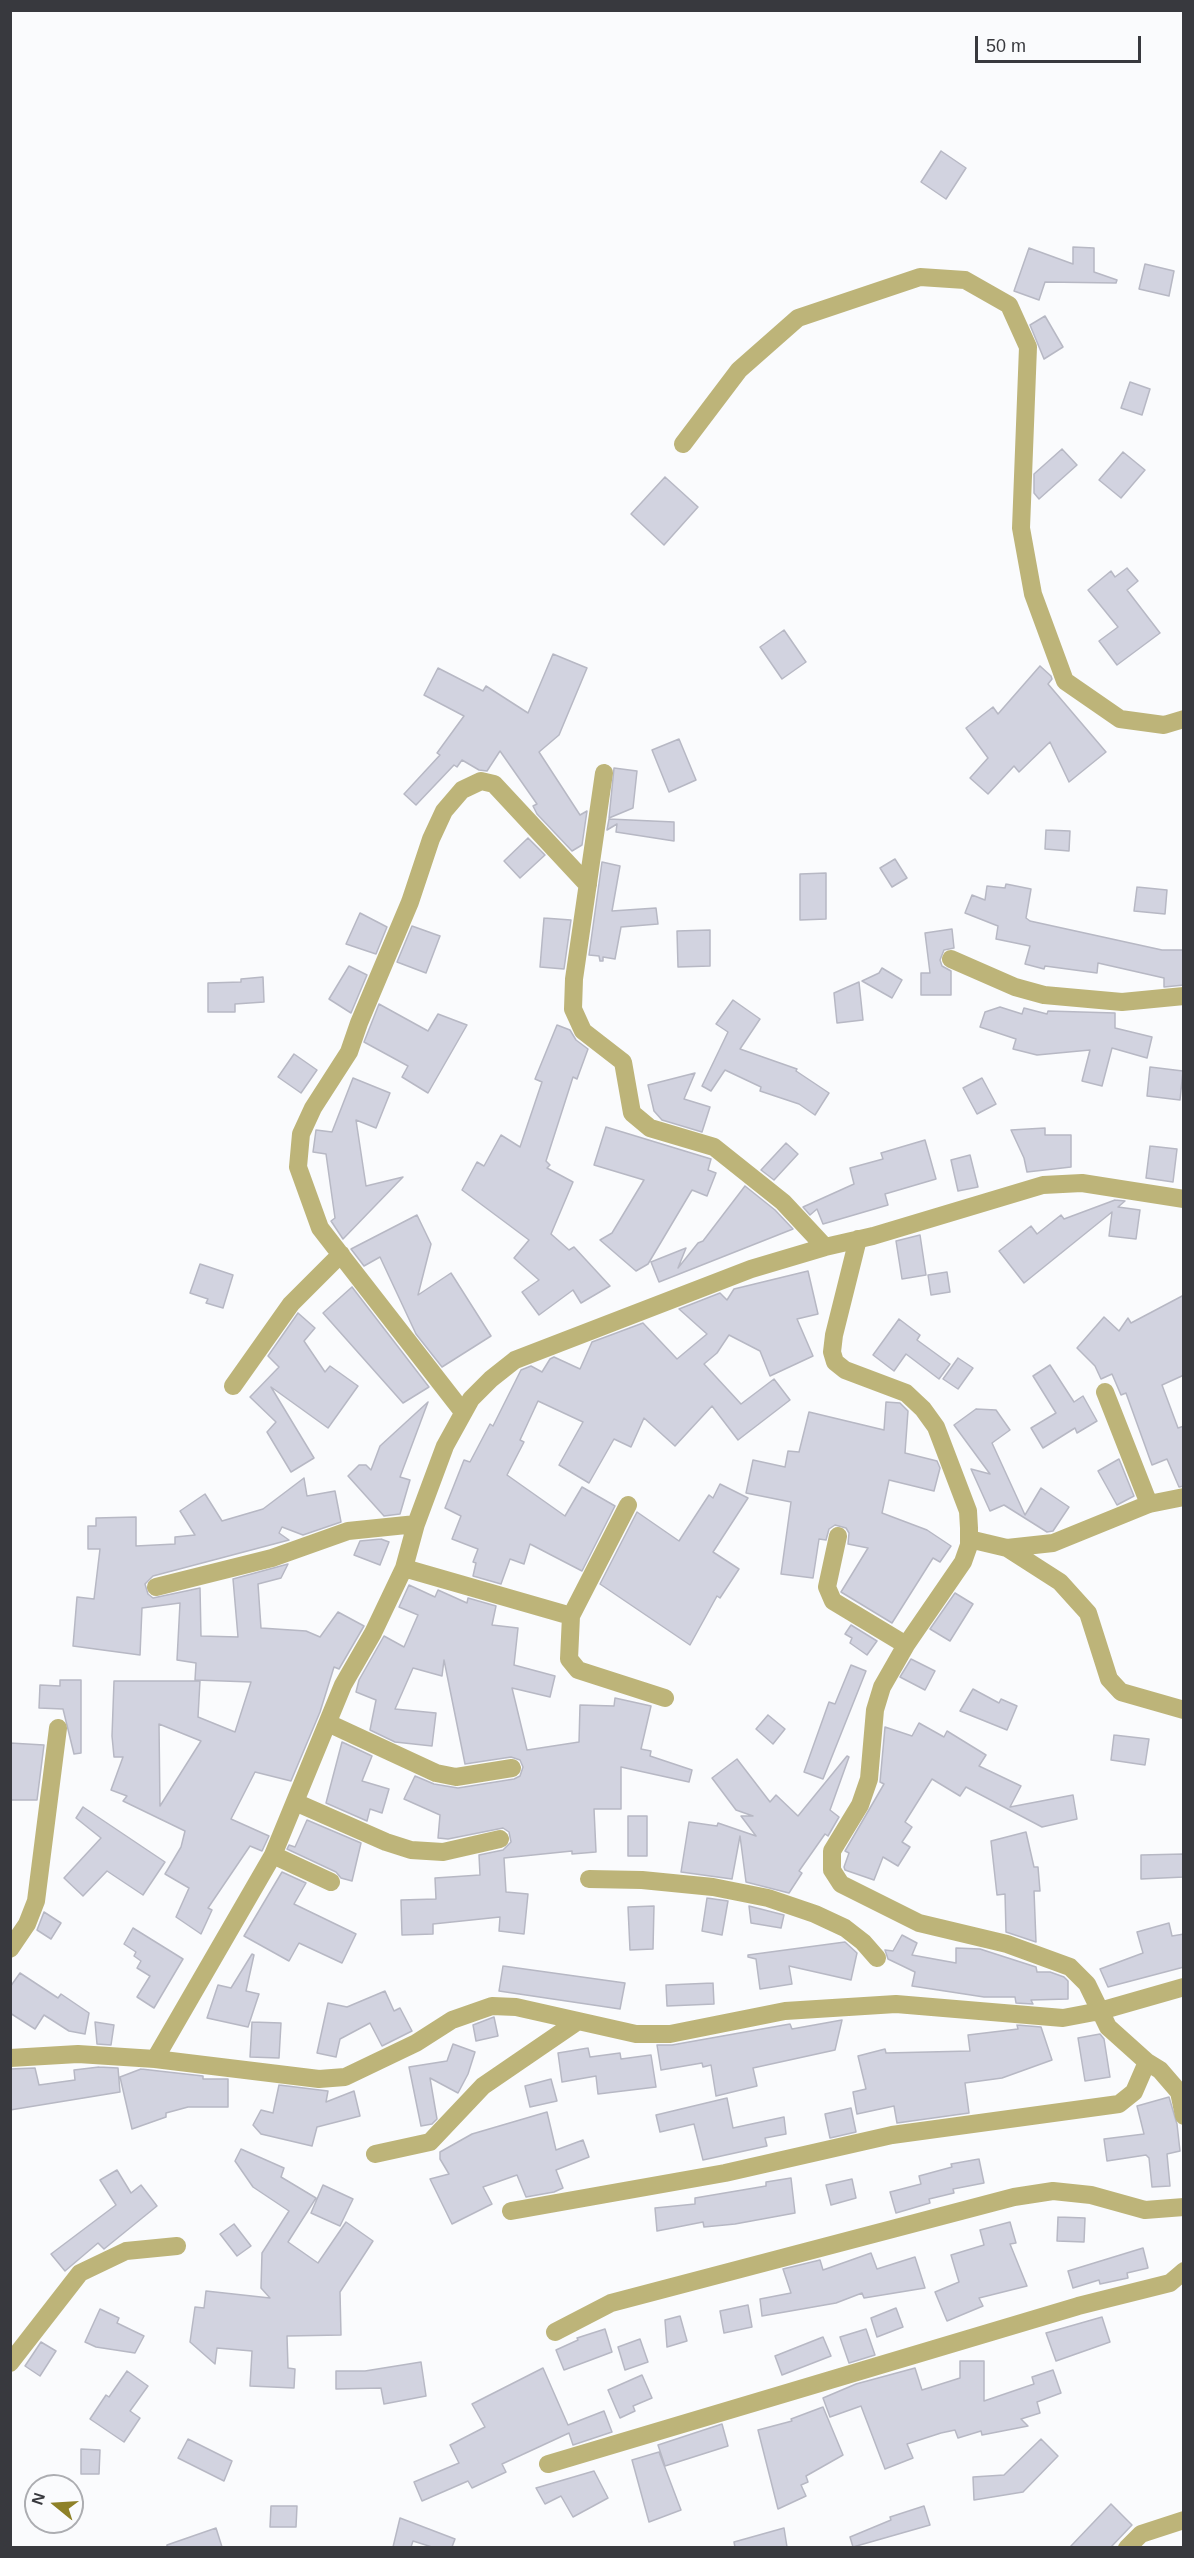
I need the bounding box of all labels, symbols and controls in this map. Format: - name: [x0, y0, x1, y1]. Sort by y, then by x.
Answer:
- scale bar: [978, 24, 1144, 62]
- text: 50 m: [986, 36, 1026, 56]
- north arrow: [24, 2474, 84, 2534]
- text: N: [28, 2491, 48, 2507]

